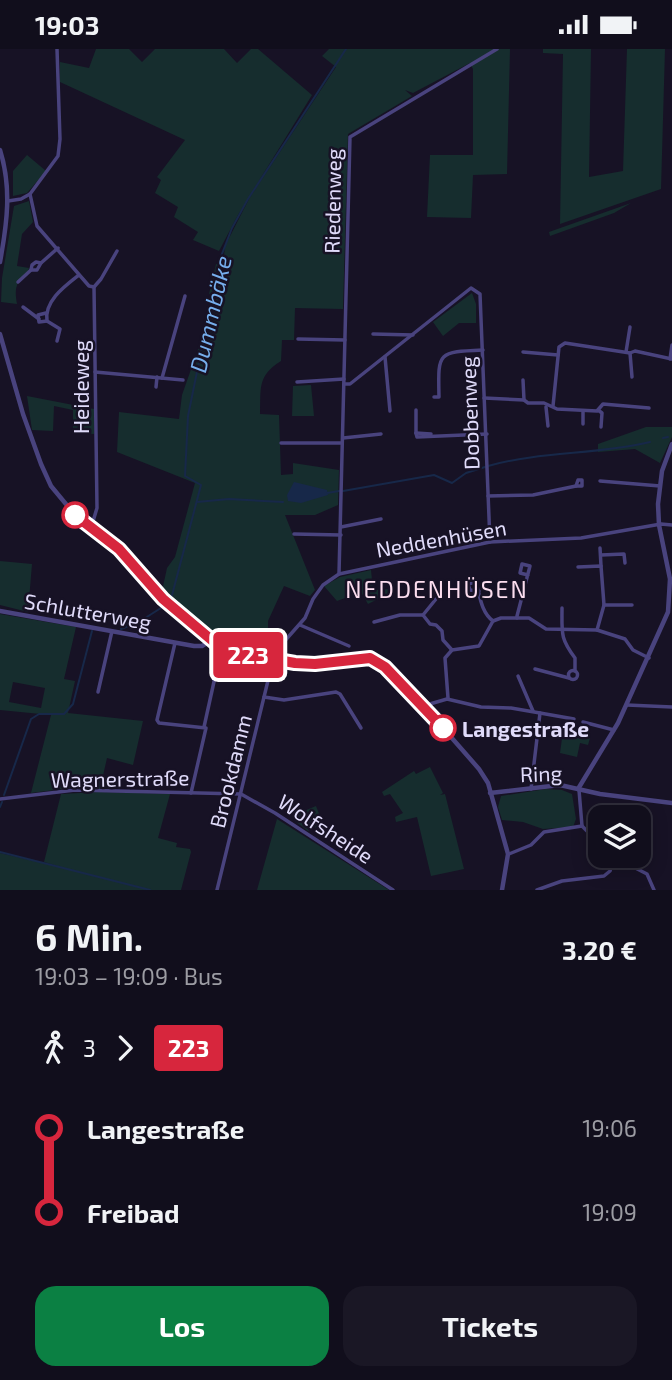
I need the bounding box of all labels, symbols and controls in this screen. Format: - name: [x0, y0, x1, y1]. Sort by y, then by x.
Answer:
- text: 19:03: [35, 9, 99, 40]
- street label: Riedenweg: [319, 148, 345, 254]
- water label: Dummbäke: [183, 253, 237, 375]
- street label: Heideweg: [68, 340, 93, 434]
- street label: Dobbenweg: [455, 356, 483, 470]
- unlabelled marker: [62, 502, 88, 528]
- street label: Neddenhüsen: [374, 514, 508, 562]
- district label: NEDDENHÜSEN: [345, 575, 529, 603]
- street label: Schlutterweg: [23, 588, 154, 635]
- line badge: 223: [208, 632, 288, 678]
- text: 223: [227, 640, 269, 669]
- street label: Brookdamm: [204, 712, 256, 830]
- marker: Langestraße: [430, 715, 456, 741]
- place label: Langestraße: [462, 716, 589, 741]
- street label: Ring: [520, 760, 563, 786]
- street label: Wagnerstraße: [50, 764, 190, 792]
- street label: Wolfsheide: [274, 788, 378, 868]
- map controls: [588, 805, 651, 868]
- button: layers: [588, 805, 651, 868]
- text: 6 Min.: [35, 913, 143, 959]
- text: 3.20 €: [562, 934, 637, 965]
- text: 19:03 – 19:09 · Bus: [35, 962, 223, 990]
- icon: walk: [35, 1029, 73, 1067]
- icon: forward: [106, 1029, 144, 1067]
- text: 223: [168, 1033, 209, 1062]
- text: 3: [83, 1034, 96, 1062]
- text: Langestraße: [87, 1113, 244, 1144]
- text: 19:06: [582, 1114, 637, 1142]
- text: Freibad: [87, 1197, 180, 1228]
- text: 19:09: [582, 1198, 637, 1226]
- button: Los: [35, 1286, 329, 1366]
- button: Tickets: [343, 1286, 637, 1366]

